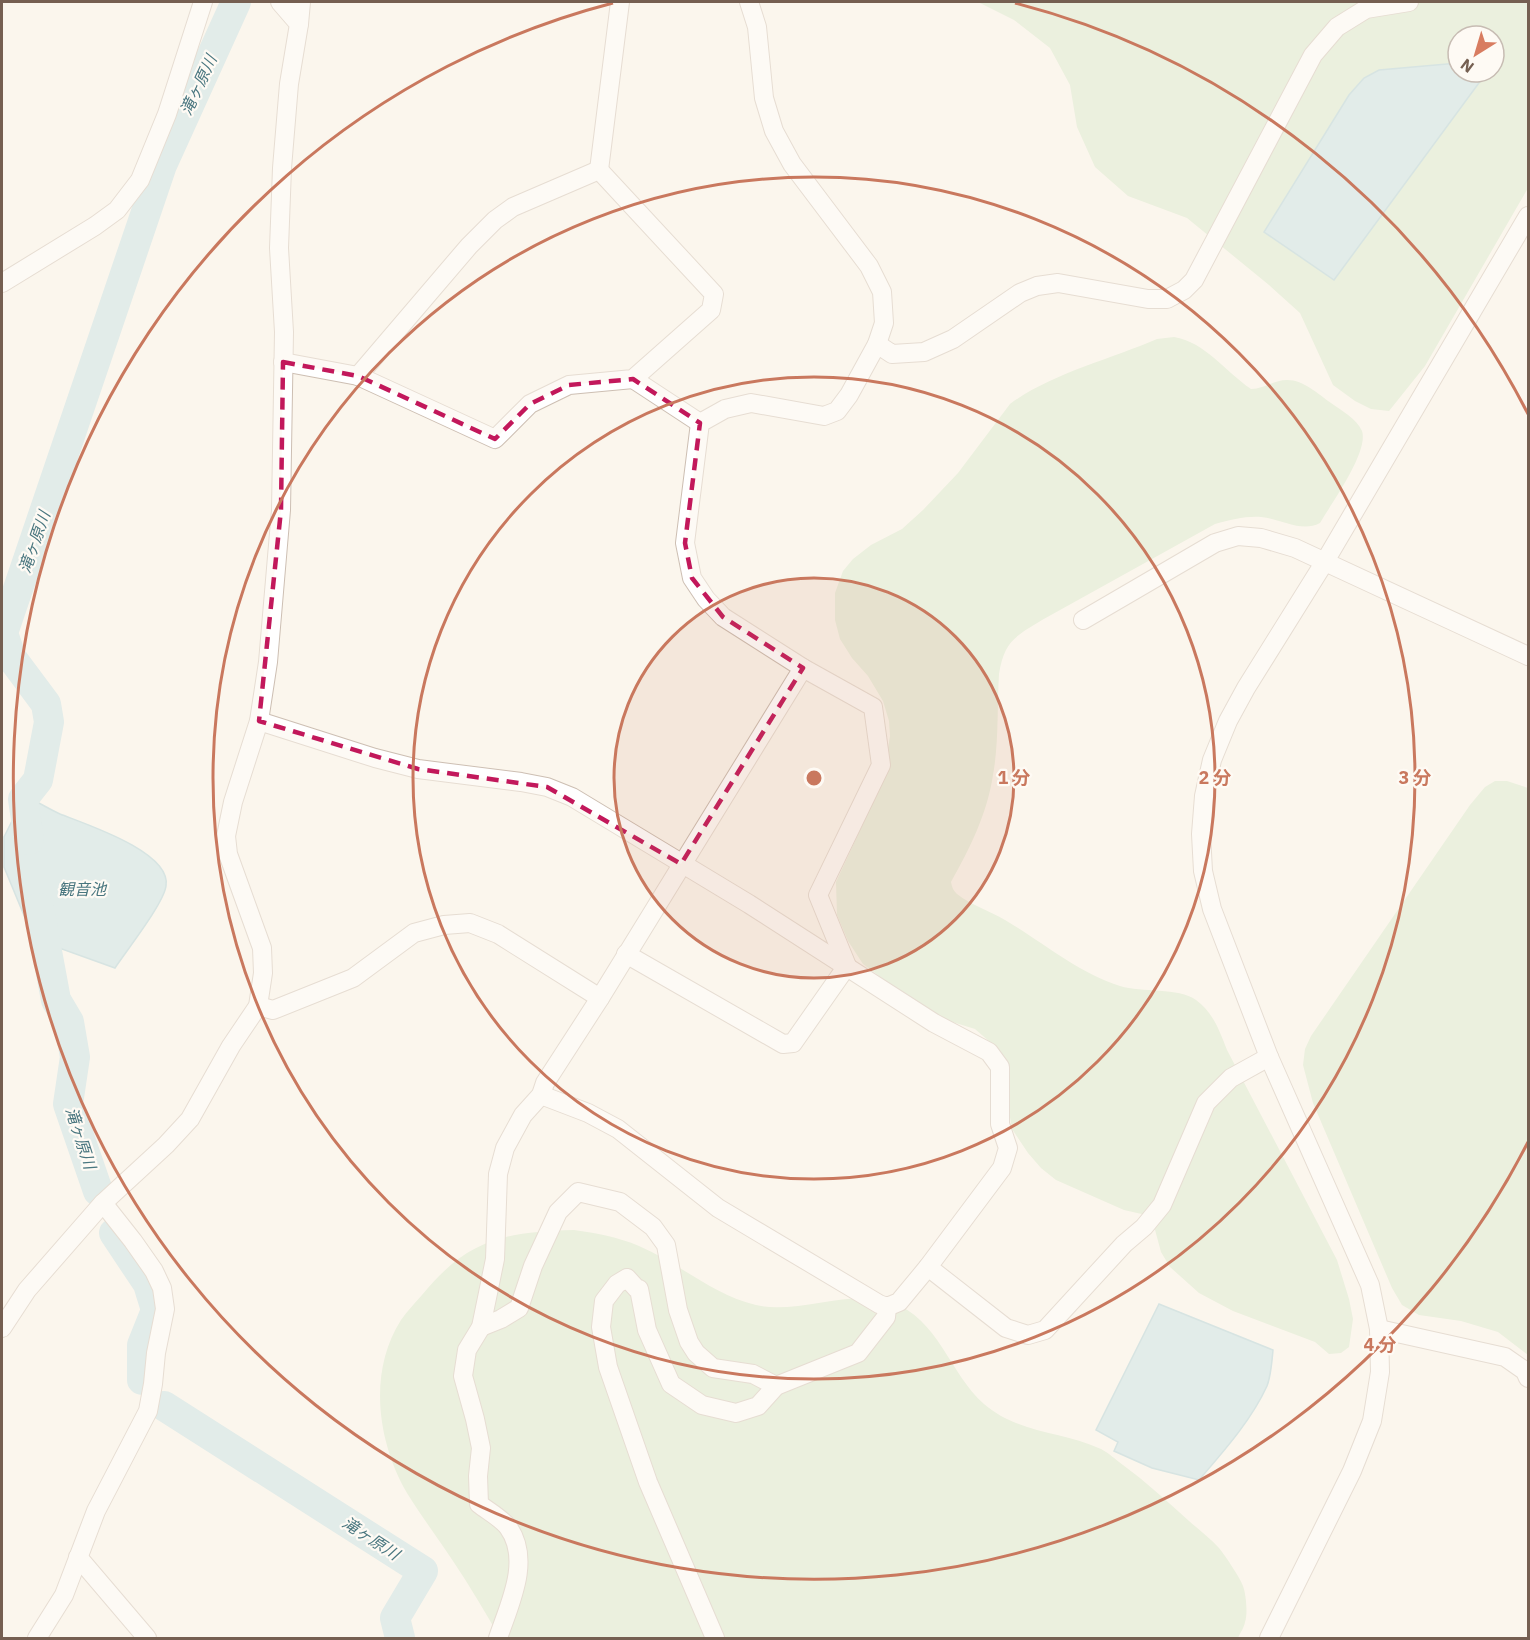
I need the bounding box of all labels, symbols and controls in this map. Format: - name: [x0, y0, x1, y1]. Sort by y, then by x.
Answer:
- north arrow: [1446, 24, 1506, 84]
- water label: 滝ヶ原川: [175, 50, 221, 118]
- text: N: [1456, 55, 1478, 77]
- water label: 滝ヶ原川: [14, 507, 55, 576]
- text: 1 分: [997, 766, 1031, 789]
- text: 2 分: [1198, 766, 1232, 789]
- text: 3 分: [1398, 766, 1432, 789]
- centre of rings: [804, 768, 824, 788]
- water label: 観音池: [58, 879, 108, 899]
- water label: 滝ヶ原川: [62, 1104, 101, 1173]
- text: 4 分: [1363, 1333, 1397, 1356]
- water label: 滝ヶ原川: [339, 1512, 405, 1565]

